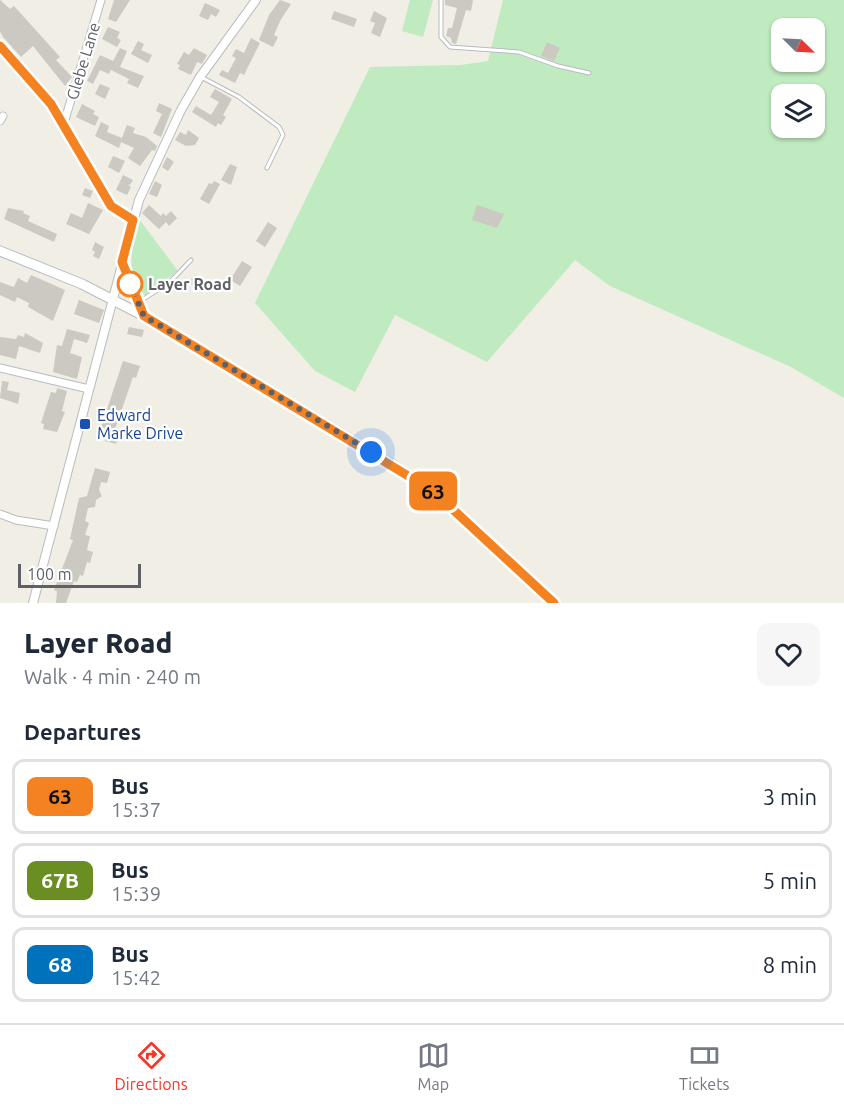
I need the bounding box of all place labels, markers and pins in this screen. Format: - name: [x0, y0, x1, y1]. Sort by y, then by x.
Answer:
- marker: Layer Road: [117, 271, 143, 297]
- place label: Layer Road: [148, 275, 231, 293]
- place label: Edward Marke Drive: [97, 406, 183, 442]
- marker: Edward Marke Drive: [78, 417, 92, 431]

